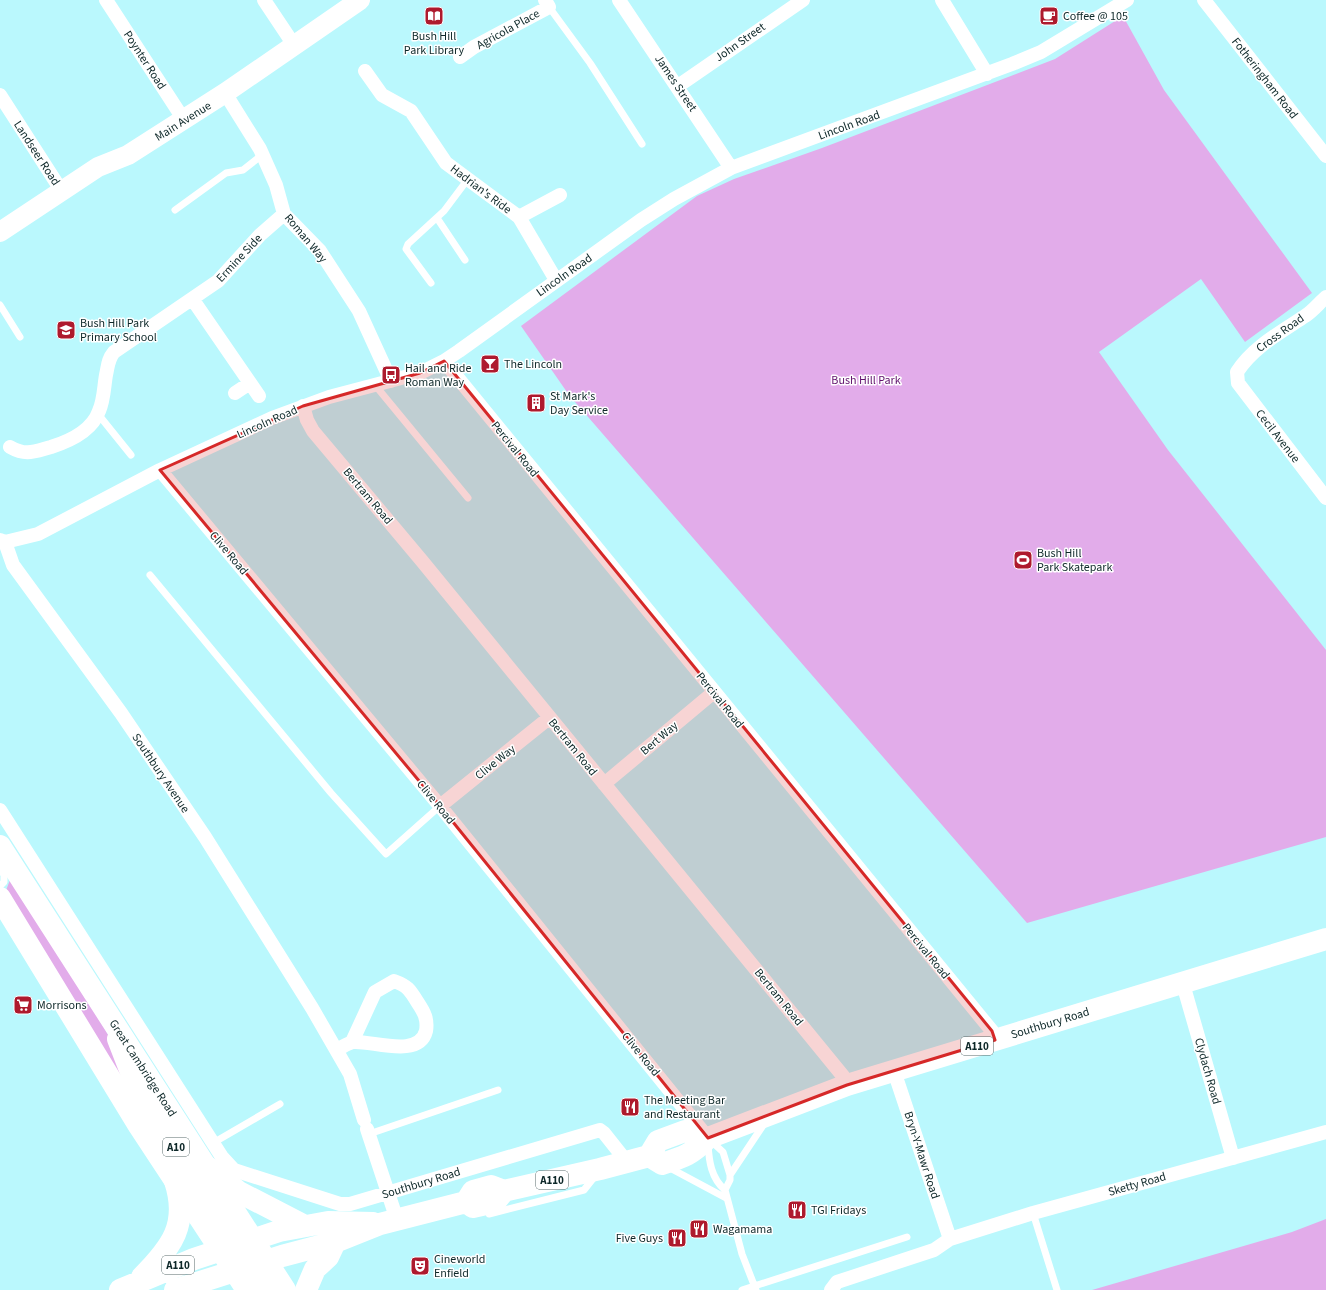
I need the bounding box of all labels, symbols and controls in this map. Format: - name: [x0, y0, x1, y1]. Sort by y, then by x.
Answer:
- library icon: Bush Hill Park Library: [423, 5, 445, 27]
- street label: Agricola Place: [474, 5, 543, 54]
- cafe icon: Coffee @ 105: [1038, 5, 1060, 27]
- place label: Coffee @ 105: [1063, 8, 1128, 25]
- street label: John Street: [712, 19, 769, 66]
- street label: Poynter Road: [119, 27, 170, 93]
- place label: Bush Hill Park Library: [404, 28, 465, 59]
- street label: Fotheringham Road: [1227, 34, 1302, 123]
- street label: James Street: [650, 51, 701, 115]
- street label: Main Avenue: [152, 97, 215, 146]
- street label: Lincoln Road: [816, 106, 883, 145]
- street label: Landseer Road: [9, 117, 64, 189]
- street label: Hadrian's Ride: [446, 161, 515, 218]
- street label: Roman Way: [280, 210, 331, 267]
- street label: Ermine Side: [213, 230, 266, 286]
- street label: Lincoln Road: [533, 250, 596, 301]
- street label: Cross Road: [1253, 310, 1308, 357]
- place label: Bush Hill Park Primary School: [80, 315, 157, 346]
- school or university icon: Bush Hill Park Primary School: [55, 319, 77, 341]
- bar icon: The Lincoln: [479, 353, 501, 375]
- place label: The Lincoln: [504, 356, 562, 373]
- place label: Hail and Ride Roman Way: [405, 360, 471, 391]
- bus stop icon: Hail and Ride Roman Way: [380, 364, 402, 386]
- park label: Bush Hill Park: [831, 372, 901, 389]
- place label: St Mark's Day Service: [550, 388, 608, 419]
- building icon: St Mark's Day Service: [525, 392, 547, 414]
- street label: Lincoln Road: [234, 402, 300, 443]
- street label: Cecil Avenue: [1251, 406, 1304, 467]
- street label: Percival Road: [487, 418, 542, 481]
- street label: Bertram Road: [339, 464, 396, 528]
- street label: Clive Road: [205, 528, 252, 579]
- place label: Bush Hill Park Skatepark: [1037, 545, 1112, 576]
- sports icon: Bush Hill Park Skatepark: [1012, 549, 1034, 571]
- street label: Percival Road: [692, 669, 747, 732]
- street label: Bertram Road: [544, 715, 601, 780]
- street label: Bert Way: [637, 717, 682, 759]
- street label: Southbury Avenue: [128, 730, 194, 816]
- street label: Clive Way: [471, 741, 519, 784]
- street label: Clive Road: [412, 777, 459, 828]
- street label: Percival Road: [898, 920, 953, 983]
- street label: Bertram Road: [750, 965, 807, 1030]
- supermarket icon: Morrisons: [12, 994, 34, 1016]
- place label: Morrisons: [37, 997, 87, 1014]
- street label: Southbury Road: [1009, 1003, 1092, 1044]
- street label: Great Cambridge Road: [105, 1016, 180, 1120]
- street label: Clive Road: [617, 1029, 664, 1080]
- street label: Clydach Road: [1190, 1036, 1225, 1106]
- road number: A110: [961, 1037, 993, 1055]
- place label: The Meeting Bar and Restaurant: [644, 1092, 726, 1123]
- restaurant icon: The Meeting Bar and Restaurant: [619, 1096, 641, 1118]
- street label: Bryn-Y-Mawr Road: [899, 1109, 944, 1201]
- road number: A10: [163, 1138, 189, 1156]
- street label: Southbury Road: [380, 1163, 463, 1204]
- street label: Sketty Road: [1106, 1168, 1168, 1201]
- road number: A110: [536, 1171, 568, 1189]
- restaurant icon: TGI Fridays: [786, 1199, 808, 1221]
- place label: TGI Fridays: [811, 1202, 866, 1219]
- restaurant icon: Wagamama: [688, 1218, 710, 1240]
- place label: Wagamama: [713, 1221, 772, 1238]
- restaurant icon: Five Guys: [666, 1227, 688, 1249]
- place label: Five Guys: [616, 1230, 663, 1247]
- place label: Cineworld Enfield: [434, 1251, 485, 1282]
- theatre icon: Cineworld Enfield: [409, 1255, 431, 1277]
- road number: A110: [162, 1256, 194, 1274]

